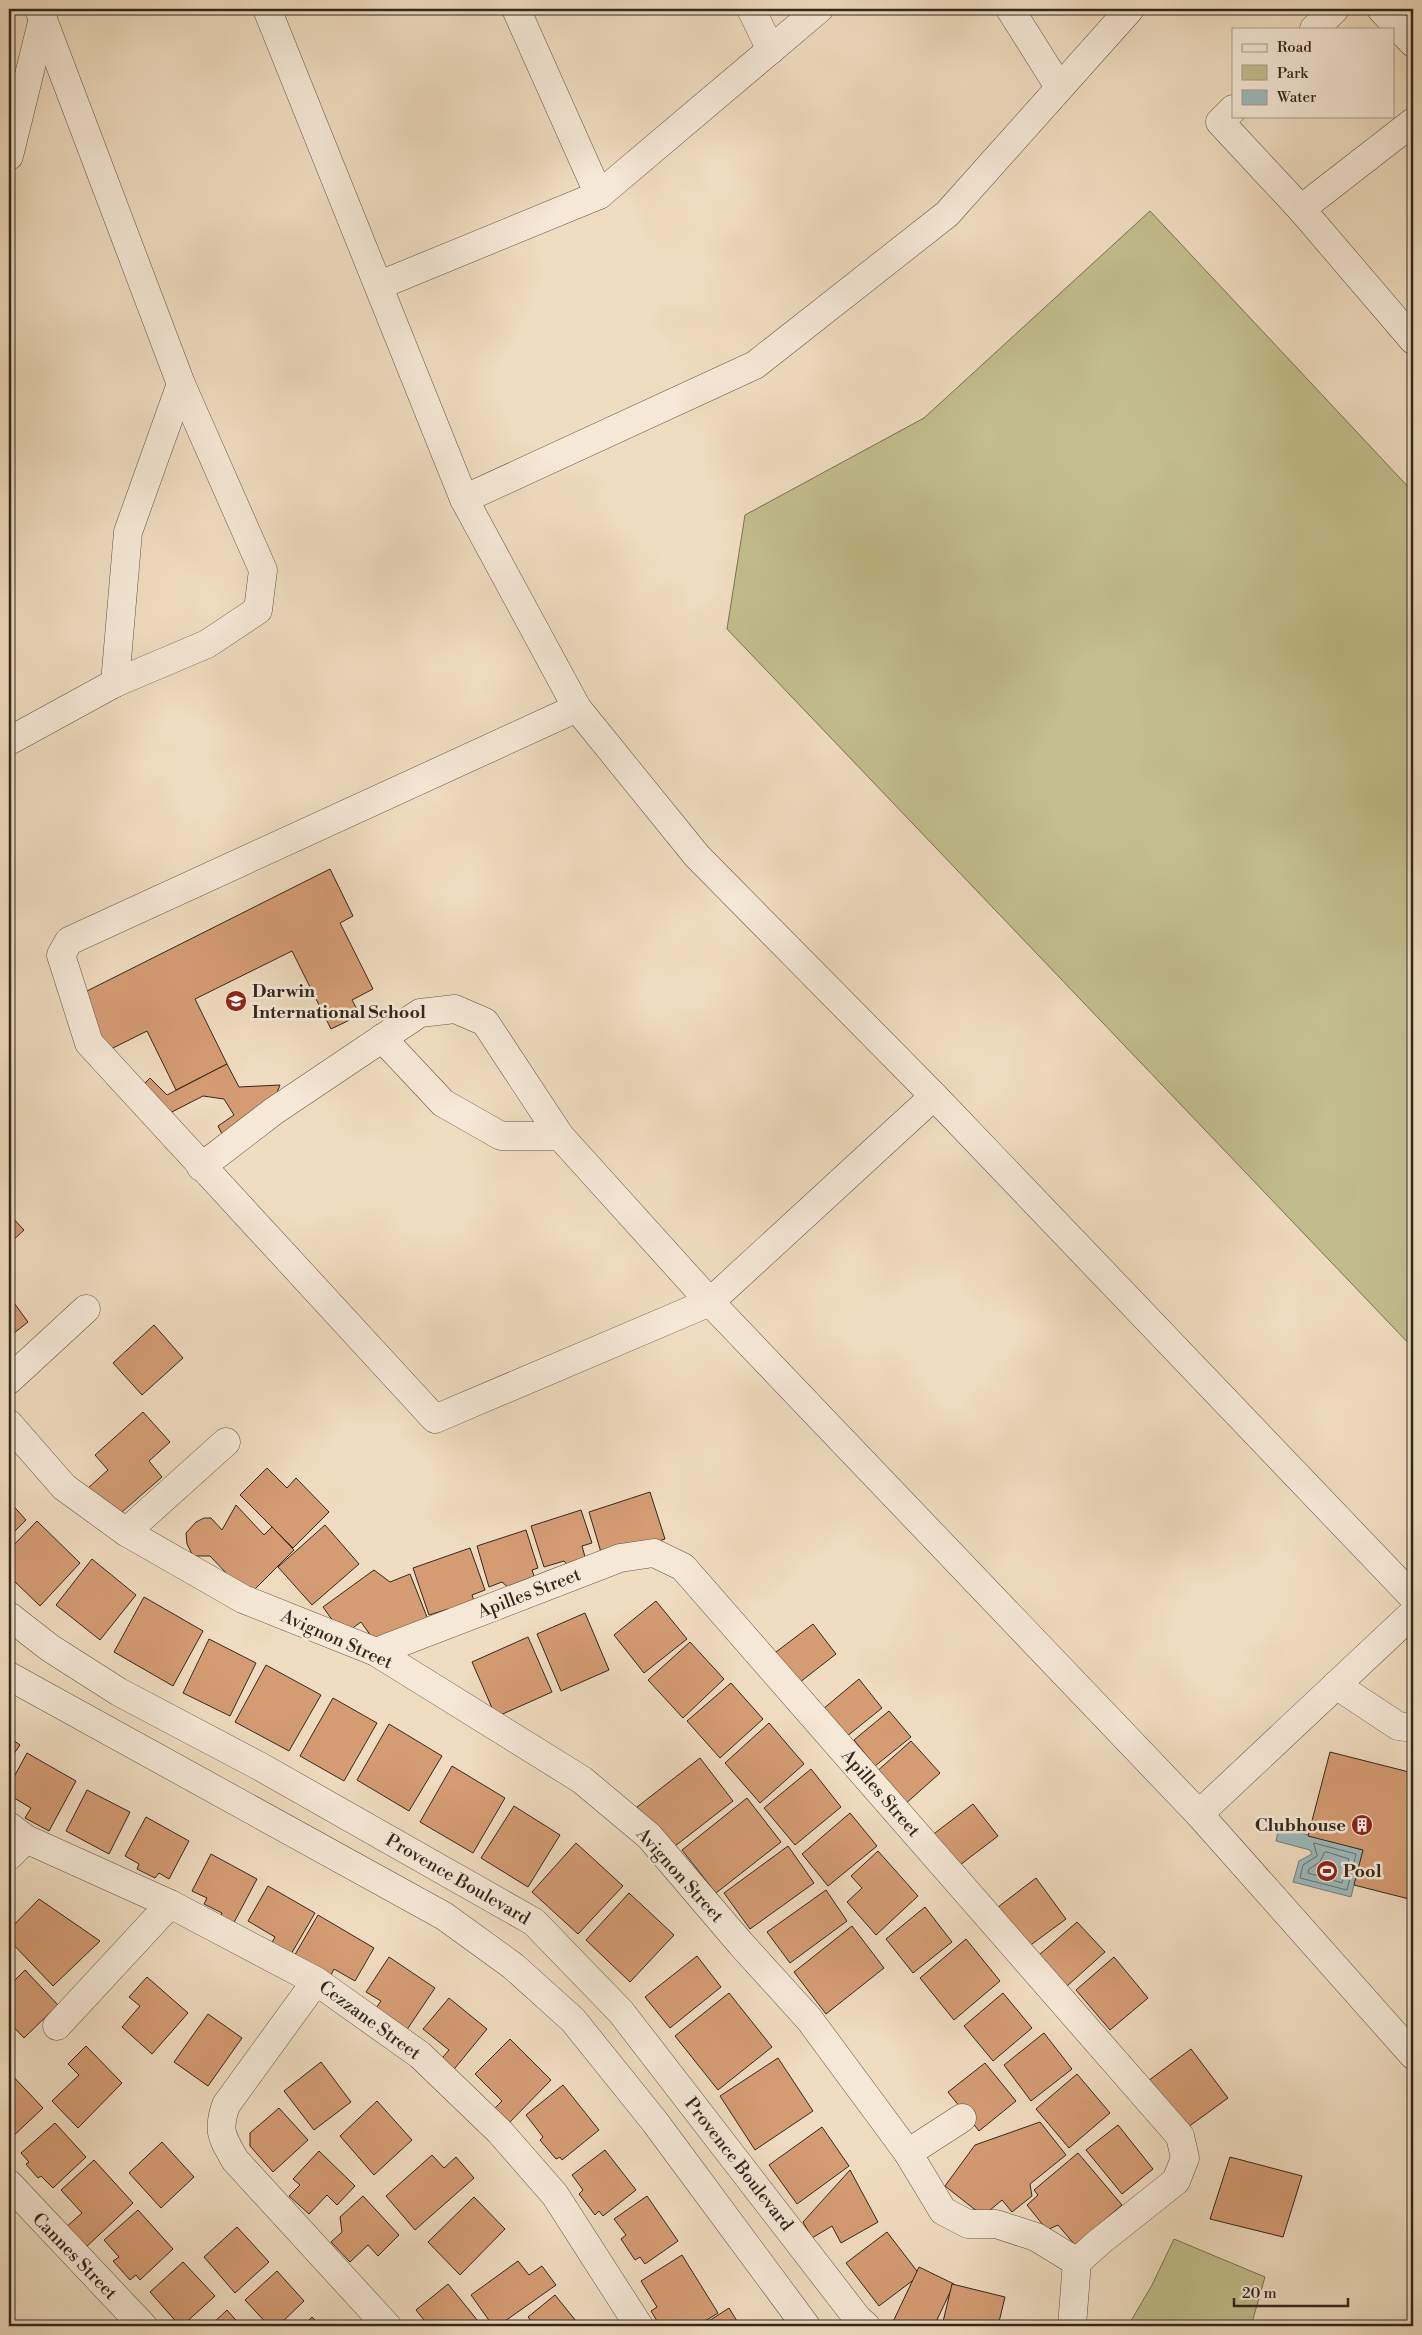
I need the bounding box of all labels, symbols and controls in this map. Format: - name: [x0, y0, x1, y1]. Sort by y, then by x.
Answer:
- legend: [1232, 28, 1394, 118]
- text: Road: [1277, 38, 1312, 57]
- text: Park: [1277, 64, 1309, 83]
- text: Water: [1276, 88, 1317, 107]
- place label: Darwin International School: [252, 980, 426, 1024]
- school or university icon: Darwin International School: [224, 989, 248, 1013]
- street label: Apilles Street: [473, 1563, 585, 1624]
- street label: Avignon Street: [276, 1604, 397, 1675]
- street label: Apilles Street: [836, 1744, 925, 1842]
- building icon: Clubhouse: [1350, 1813, 1374, 1837]
- place label: Clubhouse: [1255, 1814, 1346, 1837]
- street label: Avignon Street: [630, 1822, 729, 1928]
- street label: Provence Boulevard: [381, 1829, 535, 1931]
- sports icon: Pool: [1315, 1859, 1339, 1883]
- place label: Pool: [1343, 1860, 1382, 1883]
- street label: Cezzane Street: [314, 1976, 426, 2065]
- street label: Provence Boulevard: [679, 2093, 798, 2236]
- street label: Cannes Street: [27, 2208, 122, 2305]
- scale bar: [1234, 2275, 1348, 2307]
- text: 20 m: [1242, 2284, 1277, 2303]

